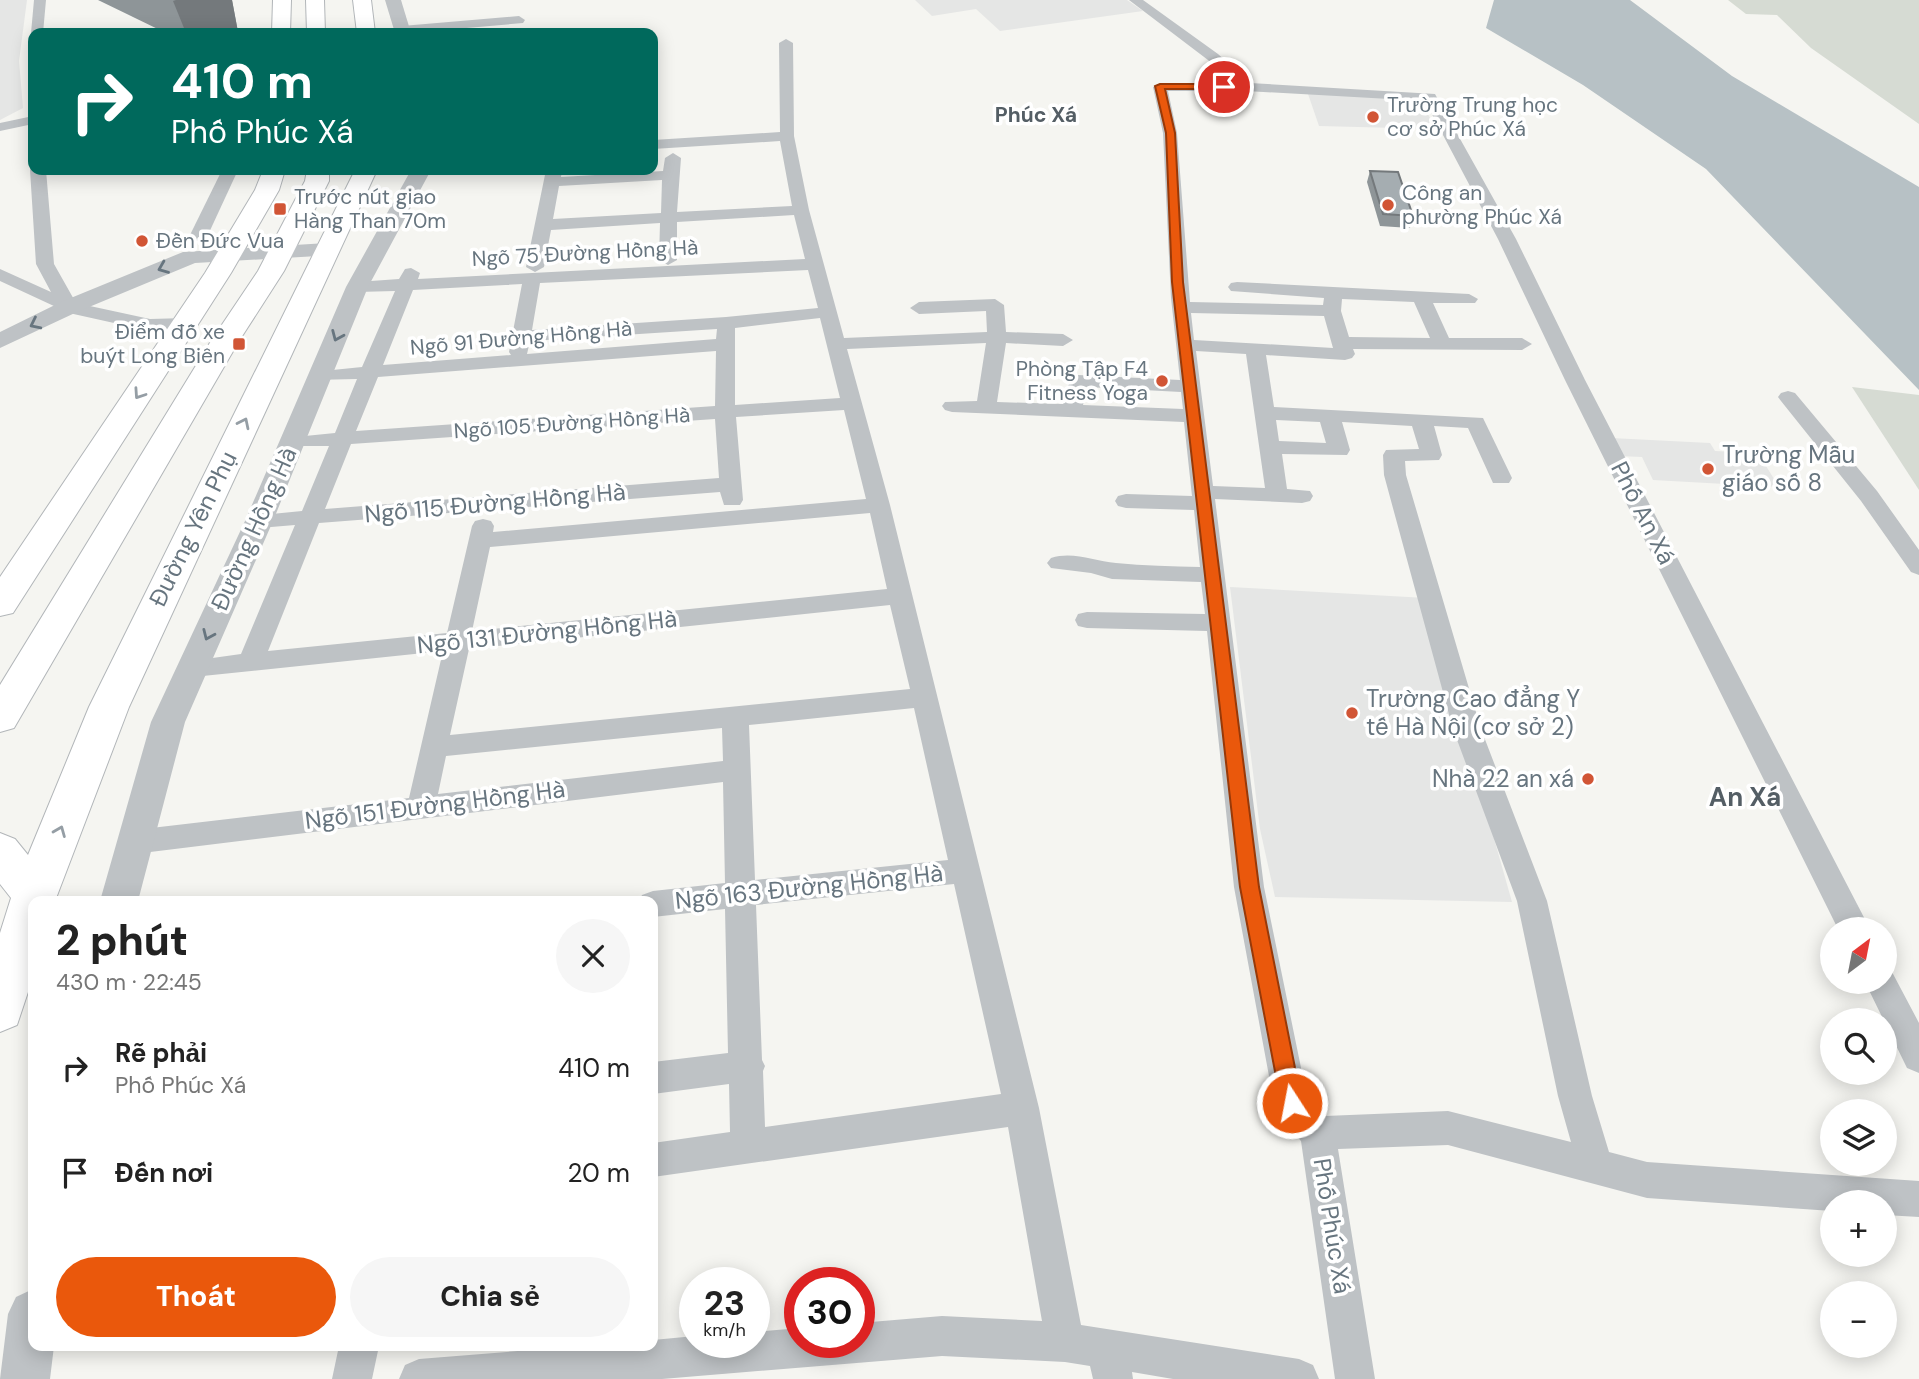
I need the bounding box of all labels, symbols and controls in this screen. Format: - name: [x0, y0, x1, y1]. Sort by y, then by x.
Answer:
- text: 410 m: [171, 49, 313, 113]
- icon: right: [56, 56, 147, 147]
- pin: [1194, 57, 1254, 117]
- icon: arrive: [1205, 68, 1243, 106]
- place label: Trường Trung học cơ sở Phúc Xá: [1387, 91, 1558, 143]
- district label: Phúc Xá: [995, 101, 1077, 129]
- marker: Trường Trung học cơ sở Phúc Xá: [1365, 109, 1381, 125]
- text: Phố Phúc Xá: [171, 111, 354, 153]
- place label: Công an phường Phúc Xá: [1402, 179, 1562, 231]
- place label: Trước nút giao Hàng Than 70m: [294, 183, 446, 235]
- marker: Công an phường Phúc Xá: [1380, 197, 1396, 213]
- marker: Trước nút giao Hàng Than 70m: [272, 201, 288, 217]
- place label: Đền Đức Vua: [156, 227, 284, 255]
- marker: Đền Đức Vua: [134, 233, 150, 249]
- street label: Ngõ 75 Đường Hồng Hà: [471, 233, 699, 273]
- one-way arrow: [158, 260, 170, 274]
- street label: Ngõ 91 Đường Hồng Hà: [409, 314, 633, 362]
- one-way arrow: [30, 315, 42, 329]
- place label: Điểm đỗ xe buýt Long Biên: [80, 318, 225, 370]
- one-way arrow: [331, 329, 345, 341]
- marker: Điểm đỗ xe buýt Long Biên: [231, 336, 247, 352]
- place label: Phòng Tập F4 Fitness Yoga: [1016, 355, 1148, 407]
- marker: Phòng Tập F4 Fitness Yoga: [1154, 373, 1170, 389]
- one-way arrow: [134, 387, 147, 400]
- street label: Ngõ 105 Đường Hồng Hà: [453, 401, 691, 445]
- one-way arrow: [236, 418, 250, 430]
- place label: Trường Mẫu giáo số 8: [1722, 439, 1855, 498]
- street label: Đường Hồng Hà: [204, 442, 303, 615]
- street label: Đường Yên Phụ: [142, 446, 244, 612]
- street label: Phố An Xá: [1604, 456, 1683, 569]
- marker: Trường Mẫu giáo số 8: [1700, 461, 1716, 477]
- street label: Ngõ 115 Đường Hồng Hà: [363, 476, 627, 529]
- street label: Ngõ 131 Đường Hồng Hà: [415, 602, 678, 661]
- one-way arrow: [202, 628, 216, 640]
- place label: Trường Cao đẳng Y tế Hà Nội (cơ sở 2): [1366, 683, 1580, 742]
- marker: Trường Cao đẳng Y tế Hà Nội (cơ sở 2): [1344, 705, 1360, 721]
- place label: Nhà 22 an xá: [1432, 763, 1574, 794]
- marker: Nhà 22 an xá: [1580, 771, 1596, 787]
- street label: Ngõ 151 Đường Hồng Hà: [303, 773, 567, 836]
- district label: An Xá: [1709, 780, 1781, 814]
- one-way arrow: [51, 826, 65, 838]
- street label: Ngõ 163 Đường Hồng Hà: [673, 857, 944, 916]
- text: 2 phút: [56, 913, 188, 968]
- north arrow: [1820, 917, 1897, 994]
- map controls: [1820, 917, 1897, 1358]
- button: close: [556, 919, 630, 993]
- text: 430 m · 22:45: [56, 967, 202, 997]
- button: search: [1820, 1008, 1897, 1085]
- text: Rẽ phải: [115, 1036, 207, 1070]
- icon: right: [56, 1049, 94, 1087]
- text: 410 m: [558, 1051, 630, 1085]
- position arrow: [1255, 1066, 1329, 1140]
- text: Phố Phúc Xá: [115, 1070, 246, 1100]
- button: layers: [1820, 1099, 1897, 1176]
- icon: arrive: [56, 1154, 94, 1192]
- text: Đến nơi: [115, 1156, 213, 1190]
- text: 20 m: [567, 1156, 630, 1190]
- street label: Phố Phúc Xá: [1306, 1156, 1359, 1296]
- button: +: [1820, 1190, 1897, 1267]
- button: Thoát: [56, 1257, 336, 1337]
- button: Chia sẻ: [350, 1257, 630, 1337]
- speed limit sign: 30: [784, 1267, 875, 1358]
- text: 23: [704, 1280, 745, 1326]
- button: −: [1820, 1281, 1897, 1358]
- text: km/h: [703, 1318, 746, 1342]

